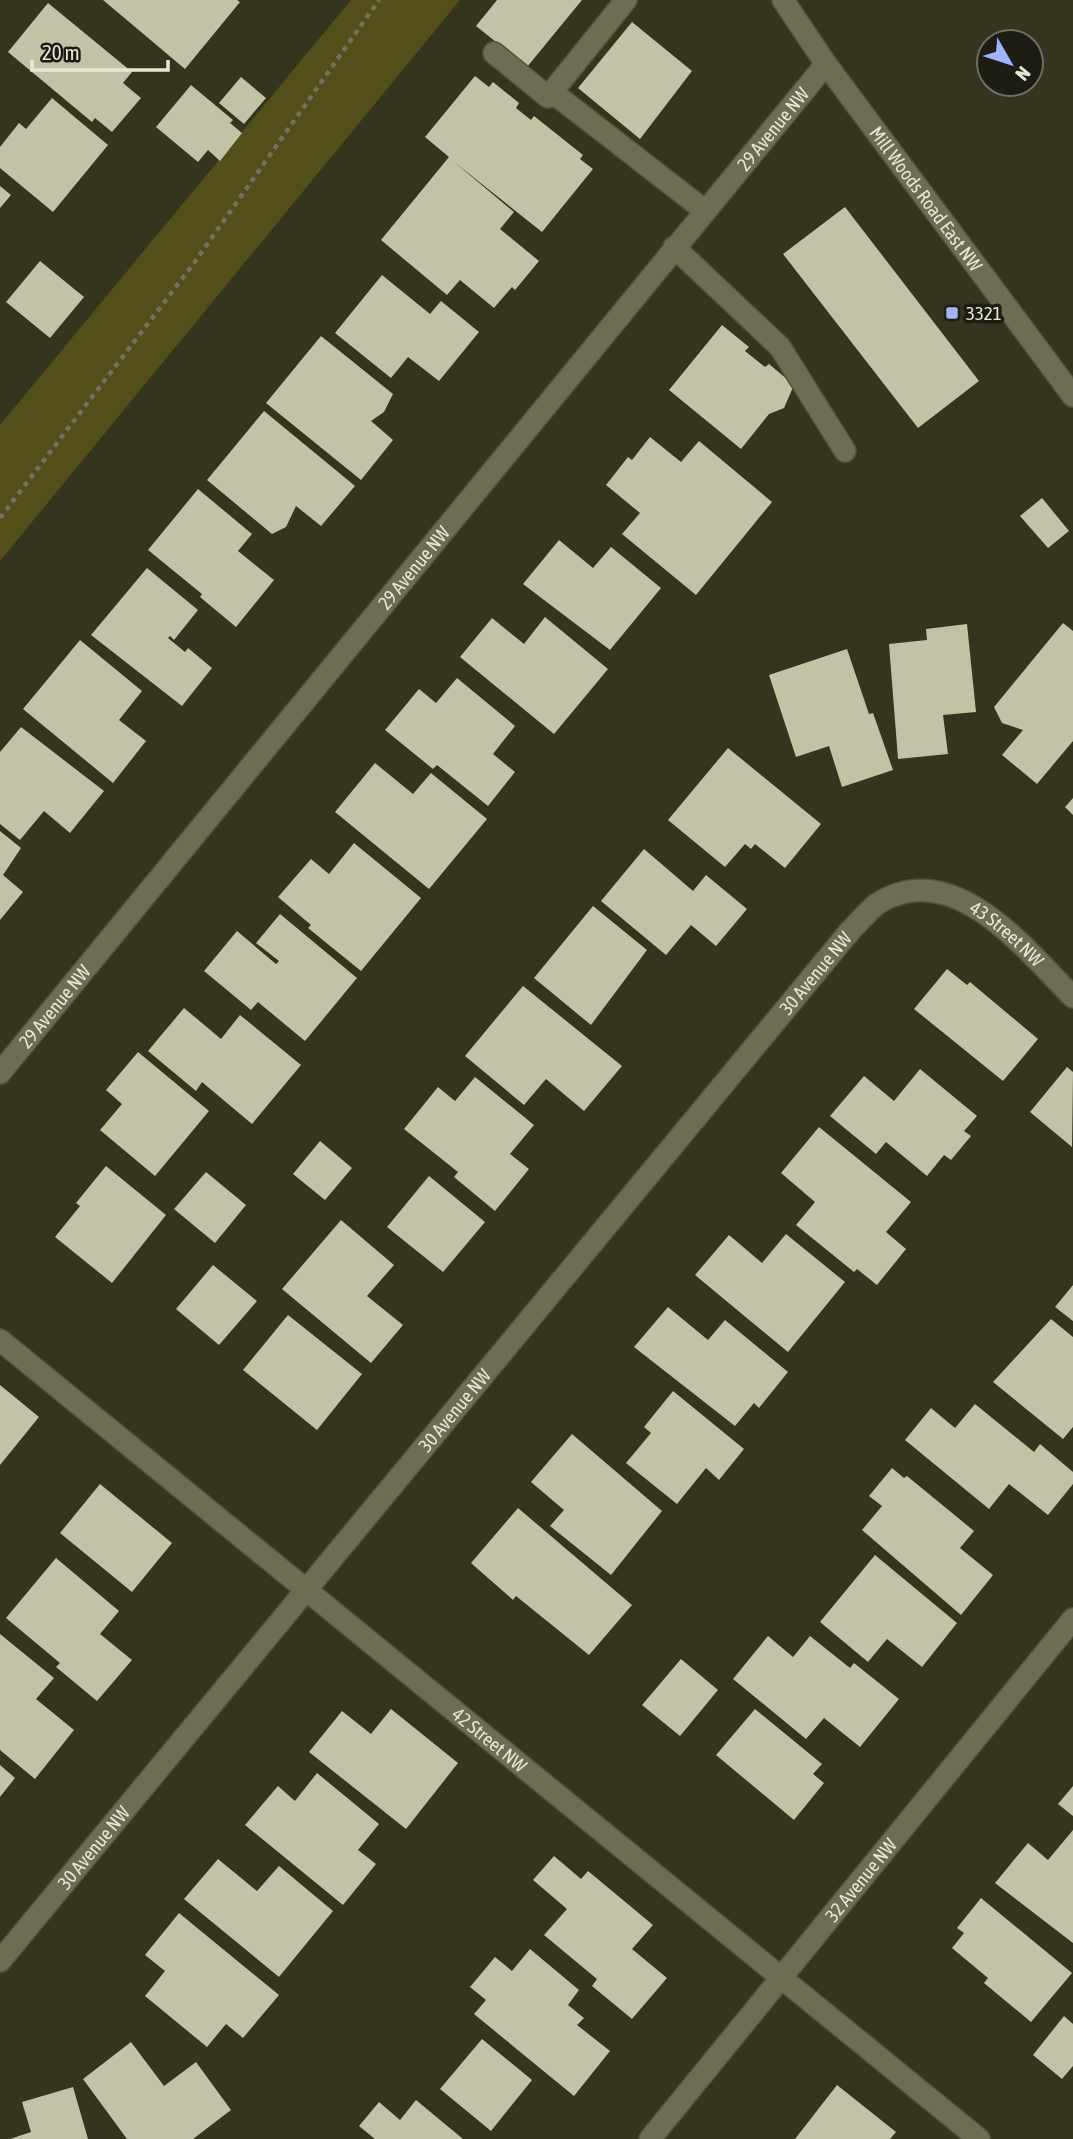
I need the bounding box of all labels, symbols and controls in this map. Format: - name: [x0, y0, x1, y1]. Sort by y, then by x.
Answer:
- scale bar: [32, 28, 168, 72]
- north arrow: [975, 28, 1045, 98]
- text: 20 m: [42, 40, 80, 64]
- text: N: [1011, 62, 1035, 85]
- street label: 29 Avenue NW: [732, 83, 813, 175]
- street label: Mill Woods Road East NW: [865, 122, 987, 276]
- place label: 3321: [966, 302, 1002, 324]
- marker: 3321: [944, 305, 960, 321]
- street label: 29 Avenue NW: [373, 522, 454, 614]
- street label: 43 Street NW: [966, 896, 1049, 971]
- street label: 30 Avenue NW: [775, 927, 856, 1019]
- street label: 29 Avenue NW: [14, 960, 95, 1052]
- street label: 30 Avenue NW: [414, 1364, 495, 1456]
- street label: 42 Street NW: [448, 1703, 532, 1777]
- street label: 30 Avenue NW: [53, 1802, 134, 1893]
- street label: 32 Avenue NW: [820, 1834, 901, 1926]

